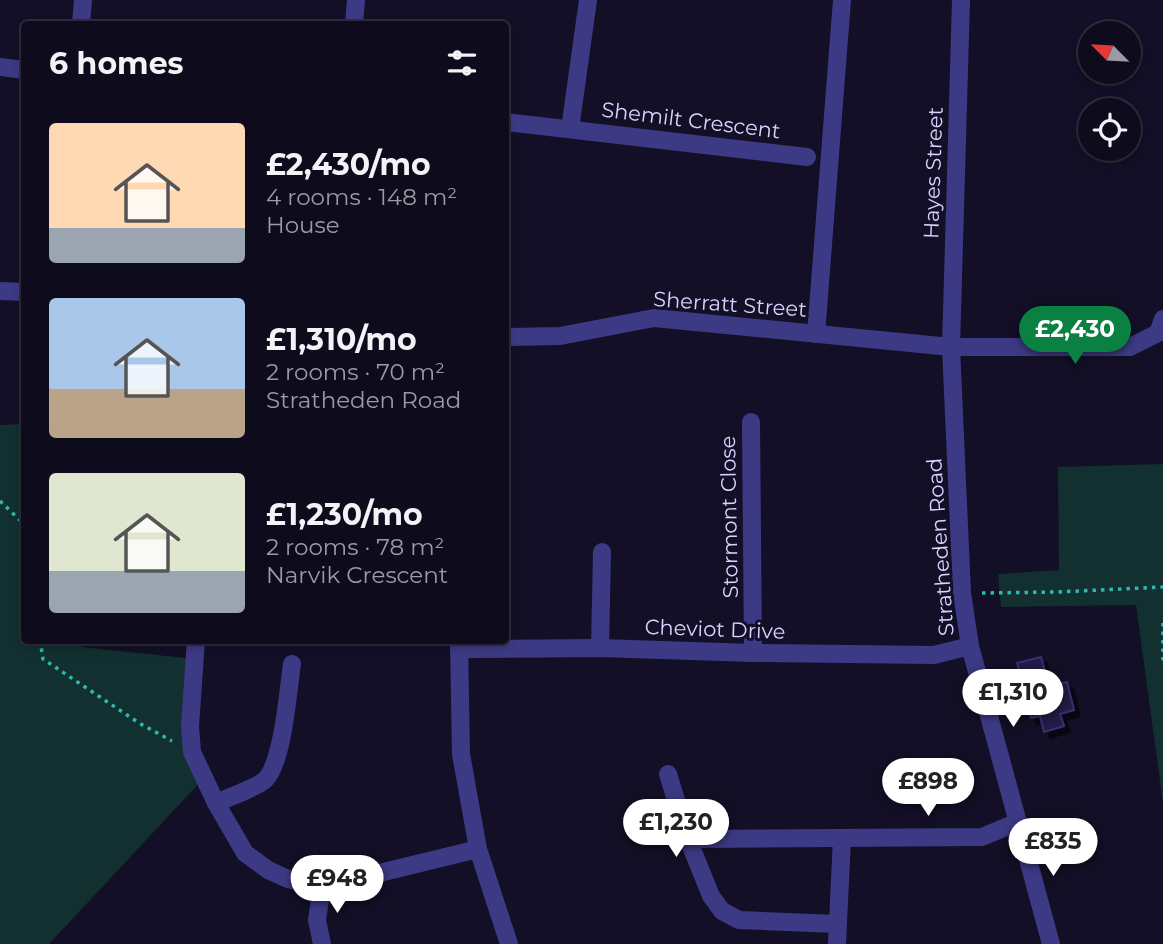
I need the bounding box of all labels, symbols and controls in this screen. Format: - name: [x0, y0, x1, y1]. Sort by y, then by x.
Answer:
- north arrow: [1078, 21, 1141, 84]
- map controls: [1078, 21, 1141, 161]
- icon: filters: [443, 44, 481, 82]
- text: 6 homes: [49, 45, 184, 82]
- street label: Shemilt Crescent: [600, 97, 782, 143]
- button: locate: [1078, 98, 1141, 161]
- street label: Hayes Street: [918, 107, 948, 239]
- text: £2,430/mo: [266, 146, 431, 183]
- icon: home: [105, 151, 189, 235]
- text: 4 rooms · 148 m²: [266, 183, 457, 211]
- text: House: [266, 211, 340, 239]
- street label: Sherratt Street: [652, 286, 808, 322]
- pin: £2,430: [1018, 306, 1132, 366]
- text: £2,430: [1035, 315, 1115, 343]
- text: £1,310/mo: [266, 321, 417, 358]
- icon: home: [105, 326, 189, 410]
- text: 2 rooms · 70 m²: [266, 358, 445, 386]
- text: Stratheden Road: [266, 386, 461, 414]
- street label: Stormont Close: [715, 435, 743, 599]
- street label: Stratheden Road: [921, 457, 959, 637]
- text: £1,230/mo: [266, 496, 423, 533]
- icon: home: [105, 501, 189, 585]
- text: 2 rooms · 78 m²: [266, 533, 444, 561]
- text: Narvik Crescent: [266, 561, 448, 589]
- street label: Cheviot Drive: [644, 614, 786, 644]
- pin: £1,310: [956, 670, 1070, 729]
- text: £1,310: [978, 678, 1048, 706]
- pin: £898: [887, 758, 969, 818]
- text: £898: [898, 767, 958, 795]
- pin: £1,230: [619, 800, 733, 859]
- text: £1,230: [639, 808, 713, 836]
- pin: £835: [1012, 818, 1094, 878]
- text: £835: [1025, 827, 1081, 855]
- pin: £948: [296, 856, 378, 915]
- text: £948: [307, 864, 367, 892]

